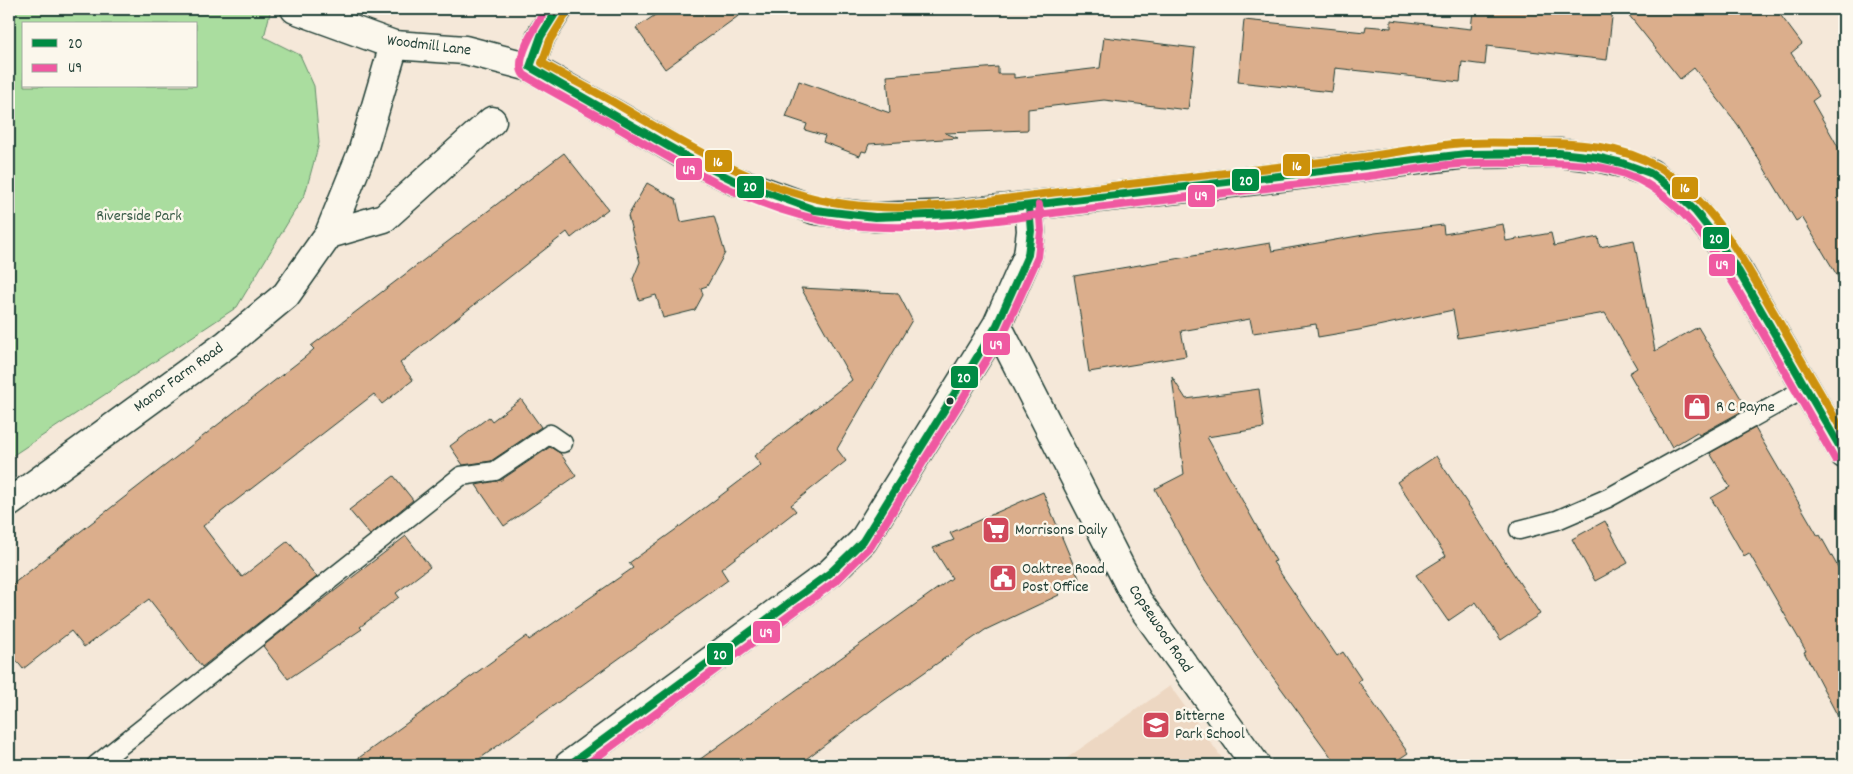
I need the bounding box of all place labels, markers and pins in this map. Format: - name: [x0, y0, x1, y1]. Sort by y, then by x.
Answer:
- shop icon: R C Payne: [1682, 392, 1712, 422]
- unlabelled marker: [945, 396, 955, 406]
- place label: R C Payne: [1716, 396, 1775, 419]
- supermarket icon: Morrisons Daily: [981, 515, 1011, 545]
- place label: Morrisons Daily: [1015, 519, 1107, 542]
- place label: Oaktree Road Post Office: [1022, 558, 1105, 599]
- public building icon: Oaktree Road Post Office: [988, 563, 1018, 593]
- place label: Bitterne Park School: [1175, 705, 1245, 746]
- school or university icon: Bitterne Park School: [1141, 710, 1171, 740]

